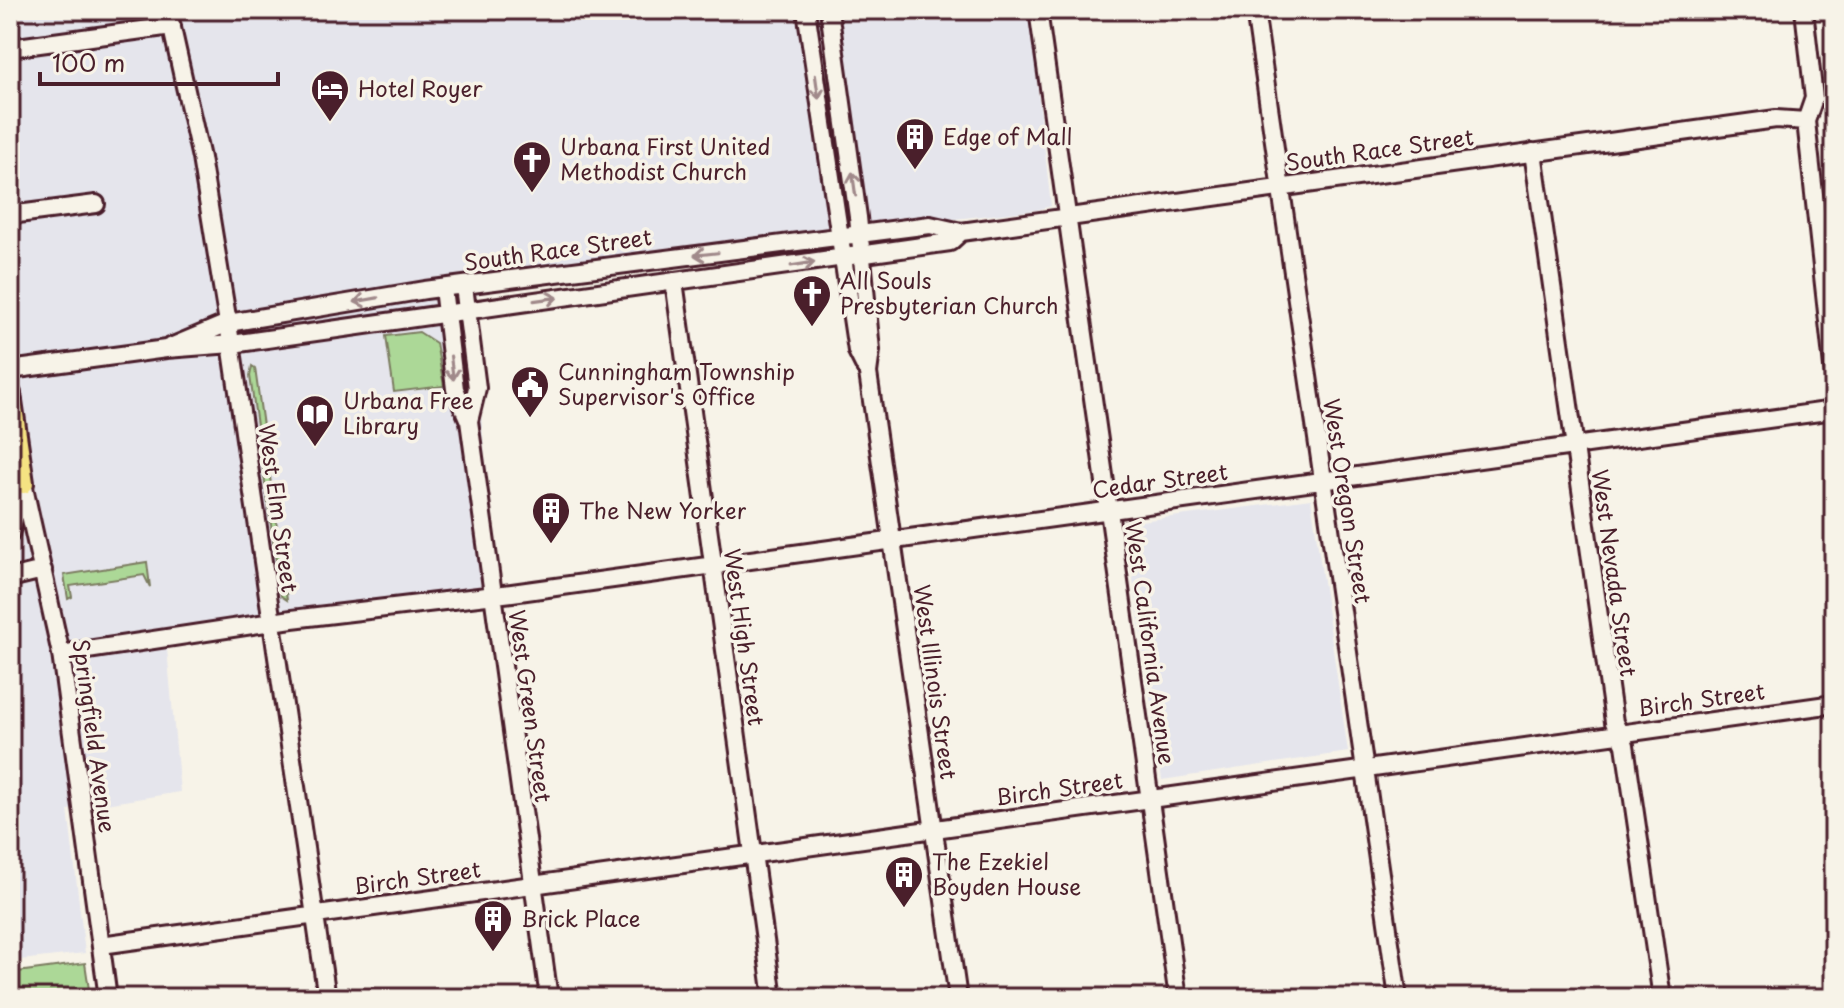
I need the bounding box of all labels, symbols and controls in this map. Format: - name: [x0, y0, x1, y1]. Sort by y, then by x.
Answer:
- scale bar: [40, 36, 278, 86]
- text: 100 m: [52, 44, 125, 80]
- hotel icon: Hotel Royer: [309, 68, 351, 123]
- place label: Hotel Royer: [358, 71, 483, 104]
- one-way arrow: [810, 74, 825, 99]
- building icon: Edge of Mall: [894, 116, 936, 171]
- place label: Edge of Mall: [943, 119, 1072, 152]
- street label: South Race Street: [1284, 119, 1476, 178]
- place label: Urbana First United Methodist Church: [560, 129, 770, 187]
- church icon: Urbana First United Methodist Church: [511, 139, 553, 194]
- one-way arrow: [846, 172, 861, 197]
- street label: South Race Street: [462, 219, 654, 278]
- one-way arrow: [694, 247, 720, 262]
- one-way arrow: [790, 256, 815, 271]
- place label: All Souls Presbyterian Church: [840, 263, 1059, 321]
- church icon: All Souls Presbyterian Church: [791, 273, 833, 328]
- one-way arrow: [532, 291, 558, 306]
- one-way arrow: [353, 293, 379, 308]
- place label: Cunningham Township Supervisor's Office: [558, 354, 795, 412]
- one-way arrow: [445, 355, 460, 380]
- public building icon: Cunningham Township Supervisor's Office: [509, 364, 551, 419]
- place label: Urbana Free Library: [343, 383, 474, 441]
- library icon: Urbana Free Library: [294, 393, 336, 448]
- street label: West Oregon Street: [1316, 396, 1381, 606]
- street label: West Elm Street: [251, 421, 308, 594]
- street label: Cedar Street: [1090, 454, 1230, 505]
- street label: West Nevada Street: [1585, 467, 1646, 679]
- building icon: The New Yorker: [530, 490, 572, 545]
- place label: The New Yorker: [579, 493, 747, 526]
- street label: West California Avenue: [1118, 519, 1185, 767]
- street label: West High Street: [717, 546, 774, 728]
- street label: West Illinois Street: [906, 582, 967, 781]
- street label: West Green Street: [502, 607, 561, 804]
- street label: Springfield Avenue: [66, 637, 125, 835]
- street label: Birch Street: [1635, 673, 1767, 724]
- street label: Birch Street: [993, 762, 1125, 813]
- place label: The Ezekiel Boyden House: [932, 844, 1081, 902]
- street label: Birch Street: [351, 851, 483, 902]
- building icon: The Ezekiel Boyden House: [883, 854, 925, 909]
- building icon: Brick Place: [472, 898, 514, 953]
- place label: Brick Place: [521, 901, 641, 934]

